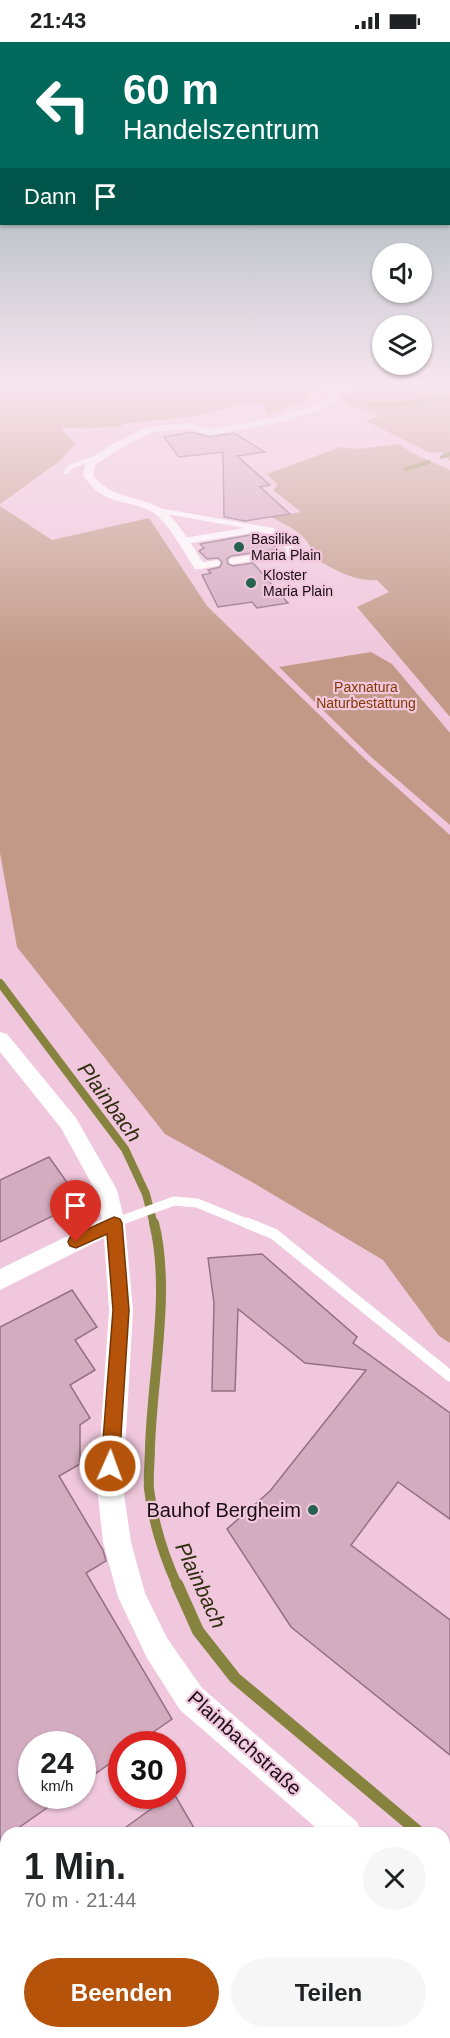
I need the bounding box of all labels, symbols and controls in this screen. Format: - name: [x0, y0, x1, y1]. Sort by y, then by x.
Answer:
- text: 21:43: [30, 8, 86, 33]
- icon: left: [24, 66, 102, 144]
- text: 60 m: [123, 66, 219, 113]
- text: Handelszentrum: [123, 115, 320, 145]
- icon: arrive: [89, 180, 122, 213]
- text: Dann: [24, 184, 77, 209]
- map controls: [372, 243, 432, 375]
- button: sound: [372, 243, 432, 303]
- button: layers: [372, 315, 432, 375]
- place label: Basilika Maria Plain: [251, 531, 321, 563]
- marker: Basilika Maria Plain: [232, 540, 246, 554]
- place label: Kloster Maria Plain: [263, 567, 333, 599]
- marker: Kloster Maria Plain: [244, 576, 258, 590]
- park label: Paxnatura Naturbestattung: [316, 679, 416, 711]
- water label: Plainbach: [74, 1058, 146, 1146]
- pin: [50, 1180, 101, 1242]
- icon: arrive: [59, 1189, 92, 1222]
- position arrow: [78, 1434, 142, 1498]
- place label: Bauhof Bergheim: [146, 1499, 301, 1521]
- marker: Bauhof Bergheim: [306, 1503, 320, 1517]
- water label: Plainbach: [171, 1538, 231, 1632]
- street label: Plainbachstraße: [184, 1686, 306, 1800]
- speed limit sign: 30: [108, 1731, 186, 1809]
- text: 24: [40, 1746, 74, 1779]
- text: km/h: [41, 1777, 73, 1794]
- text: 1 Min.: [24, 1846, 126, 1887]
- button: close: [363, 1847, 426, 1910]
- text: 70 m · 21:44: [24, 1889, 136, 1911]
- button: Beenden: [24, 1958, 219, 2027]
- button: Teilen: [231, 1958, 426, 2027]

